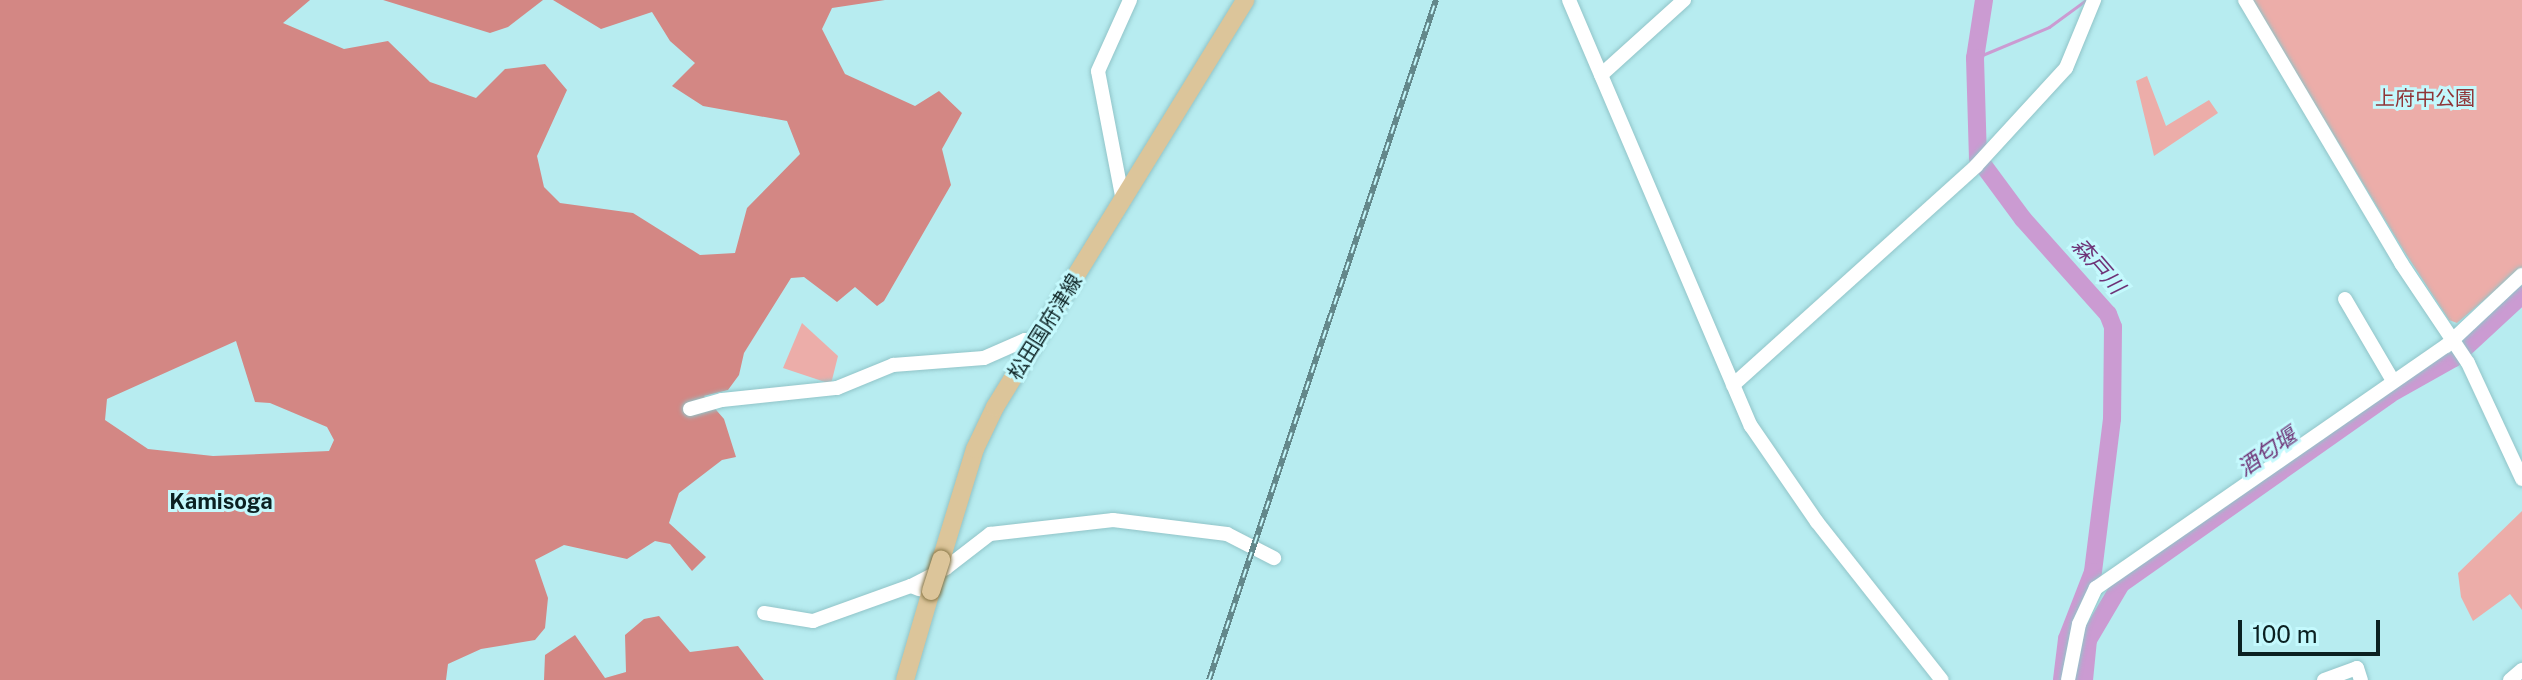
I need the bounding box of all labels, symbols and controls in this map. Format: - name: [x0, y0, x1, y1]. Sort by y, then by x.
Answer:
- park label: 上府中公園: [2375, 86, 2475, 110]
- water label: 森戸川: [2066, 232, 2130, 300]
- street label: 松田国府津線: [1003, 270, 1087, 384]
- water label: 酒匂堰: [2232, 422, 2302, 482]
- district label: Kamisoga: [169, 489, 273, 515]
- scale bar: [2242, 604, 2384, 654]
- text: 100 m: [2252, 620, 2318, 648]

